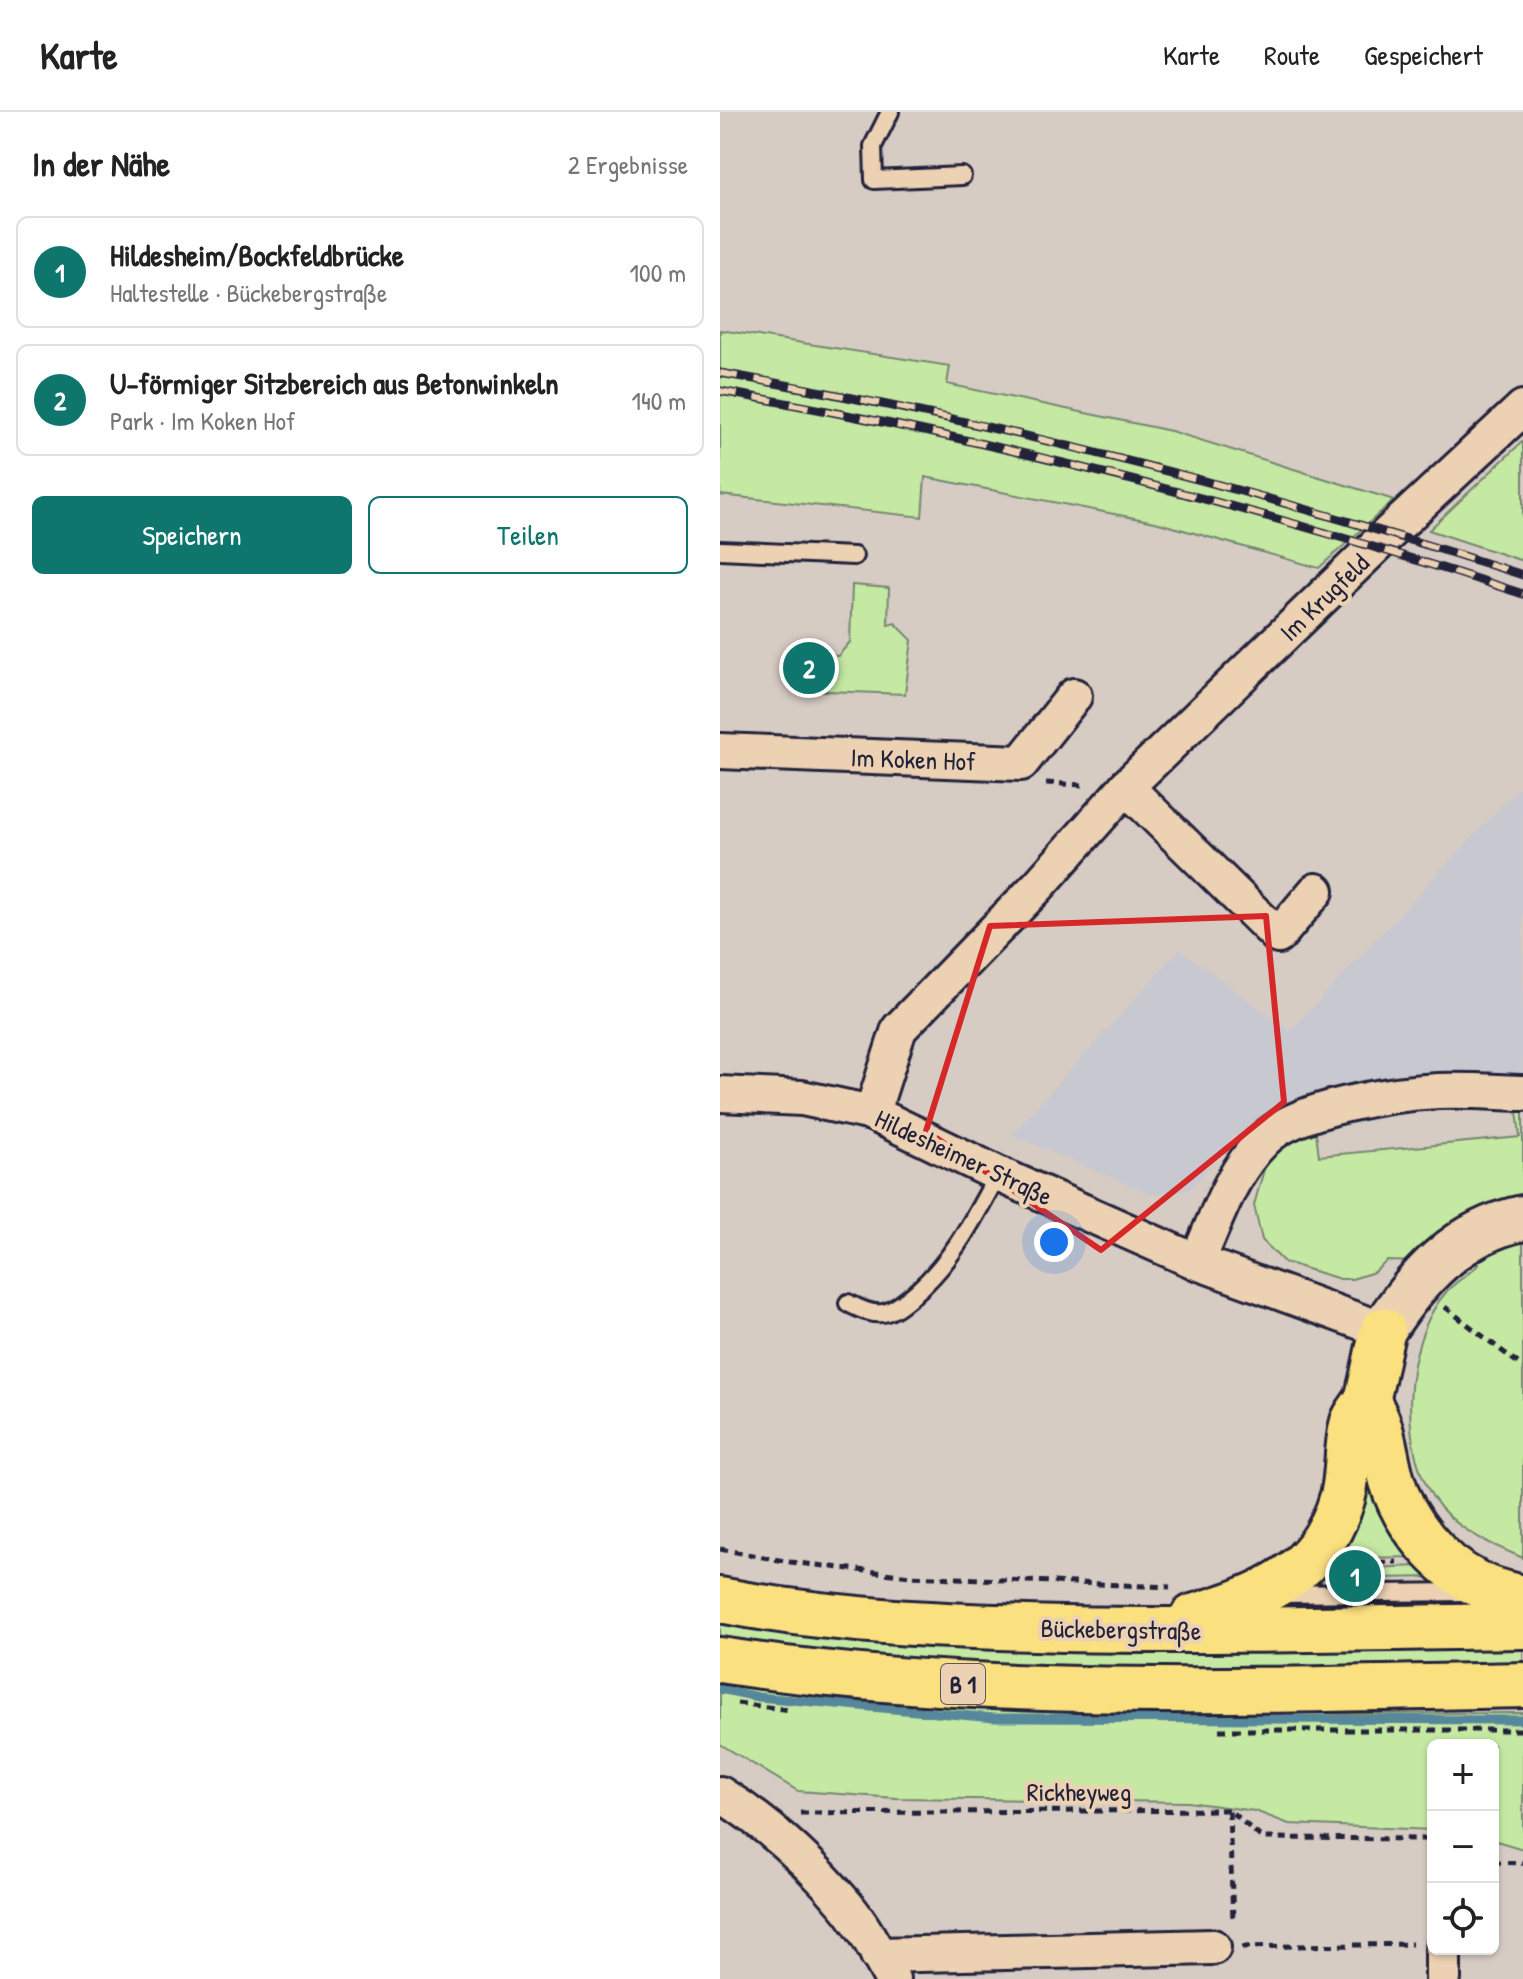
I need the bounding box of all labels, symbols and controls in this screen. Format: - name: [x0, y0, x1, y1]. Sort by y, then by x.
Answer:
- text: Karte: [40, 29, 118, 81]
- text: Karte: [1163, 36, 1220, 74]
- text: Route: [1264, 36, 1320, 74]
- text: Gespeichert: [1364, 36, 1483, 74]
- text: In der Nähe: [32, 141, 170, 187]
- text: 2 Ergebnisse: [568, 147, 688, 182]
- text: Hildesheim/Bockfeldbrücke: [110, 235, 404, 275]
- text: 1: [55, 255, 65, 290]
- text: 100 m: [630, 255, 686, 290]
- text: Haltestelle · Bückebergstraße: [110, 275, 387, 310]
- text: U-förmiger Sitzbereich aus Betonwinkeln: [110, 363, 559, 403]
- text: 2: [54, 383, 66, 418]
- text: 140 m: [632, 383, 686, 418]
- text: Park · Im Koken Hof: [110, 403, 295, 438]
- button: Speichern: [32, 496, 352, 574]
- button: Teilen: [368, 496, 688, 574]
- street label: Im Krugfeld: [1272, 545, 1376, 649]
- pin: 2: [783, 638, 835, 698]
- street label: Im Koken Hof: [850, 739, 977, 779]
- street label: Hildesheimer Straße: [870, 1101, 1058, 1213]
- your location: [1034, 1222, 1074, 1262]
- pin: 1: [1329, 1546, 1381, 1606]
- street label: Bückebergstraße: [1040, 1610, 1202, 1648]
- road number: B 1: [941, 1664, 985, 1704]
- map controls: [1427, 1739, 1499, 1955]
- button: +: [1427, 1739, 1499, 1811]
- street label: Rickheyweg: [1027, 1774, 1131, 1809]
- button: −: [1427, 1811, 1499, 1883]
- button: locate: [1427, 1883, 1499, 1955]

